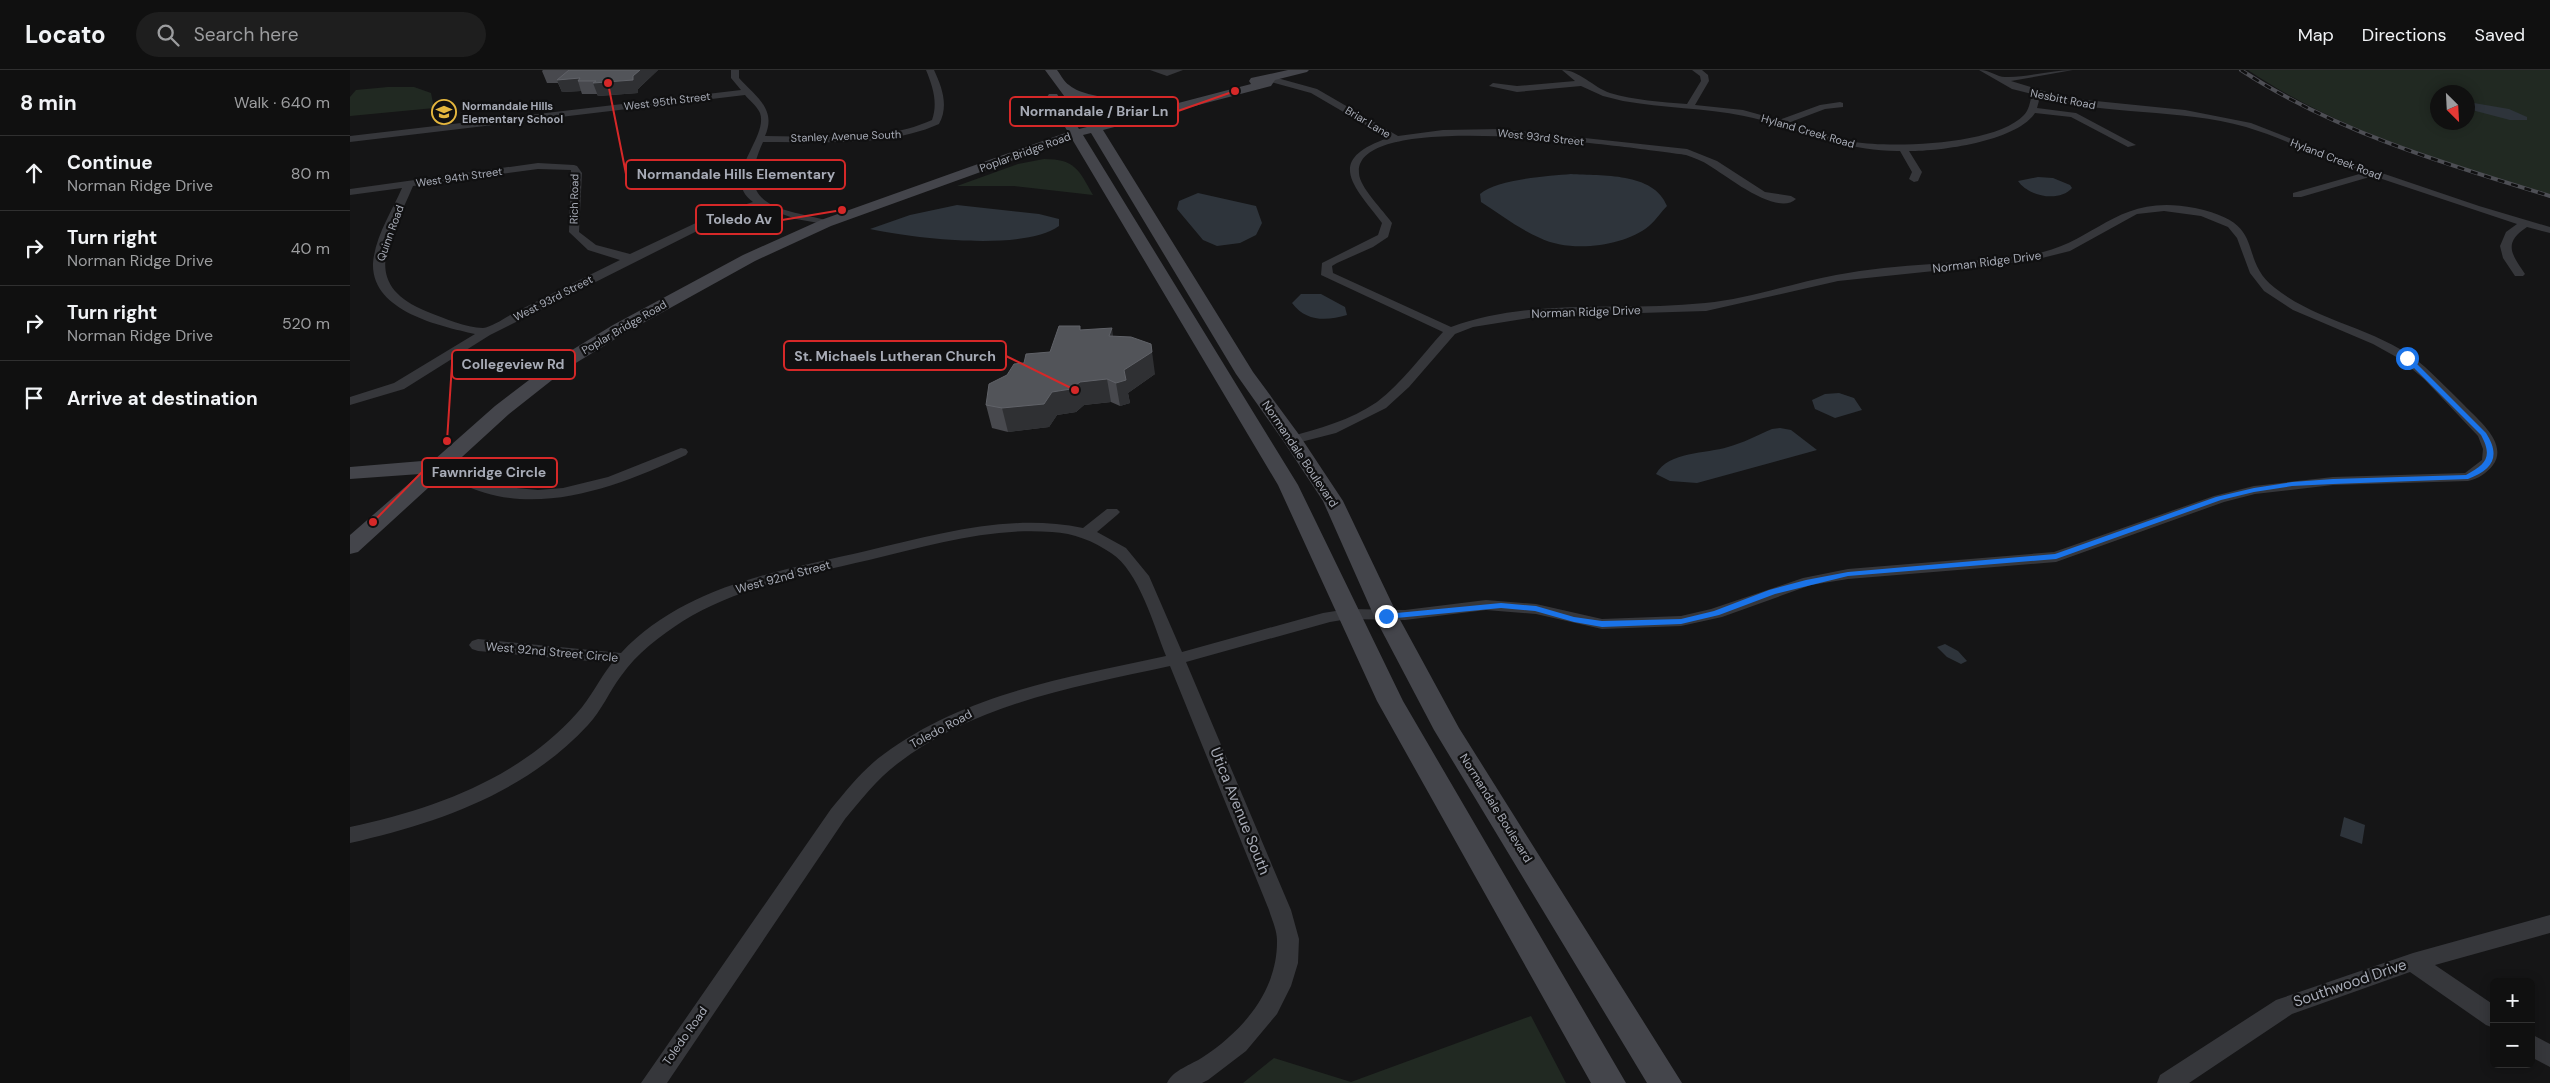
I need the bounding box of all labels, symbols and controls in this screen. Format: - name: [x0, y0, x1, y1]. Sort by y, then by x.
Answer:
- search box: [136, 12, 486, 57]
- text: Locato: [25, 19, 106, 50]
- icon: search: [154, 21, 182, 49]
- text: Search here: [194, 22, 299, 47]
- text: Map: [2298, 23, 2334, 47]
- text: Directions: [2362, 23, 2447, 47]
- text: Saved: [2475, 23, 2525, 47]
- north arrow: [2430, 85, 2475, 130]
- street label: Nesbitt Road: [2029, 86, 2097, 112]
- text: 8 min: [20, 89, 77, 117]
- street label: West 95th Street: [623, 89, 711, 113]
- text: Walk · 640 m: [234, 92, 330, 113]
- callout: Normandale / Briar Ln: [1010, 97, 1178, 126]
- school or university icon: Normandale Hills Elementary School: [431, 99, 457, 125]
- place label: Normandale Hills Elementary School: [462, 99, 563, 126]
- text: Normandale / Briar Ln: [1020, 102, 1168, 120]
- street label: Briar Lane: [1343, 103, 1393, 141]
- street label: Hyland Creek Road: [1760, 111, 1856, 151]
- street label: West 93rd Street: [1497, 125, 1585, 149]
- street label: Stanley Avenue South: [790, 127, 902, 145]
- street label: Poplar Bridge Road: [978, 129, 1073, 175]
- street label: Hyland Creek Road: [2288, 135, 2384, 183]
- text: Continue: [67, 150, 153, 175]
- icon: ahead: [20, 159, 48, 187]
- callout: Normandale Hills Elementary: [626, 160, 845, 189]
- text: 80 m: [291, 163, 330, 184]
- street label: West 94th Street: [415, 164, 503, 190]
- text: Normandale Hills Elementary: [637, 165, 836, 183]
- street label: Rich Road: [567, 174, 581, 224]
- text: Norman Ridge Drive: [67, 175, 213, 196]
- street label: Quinn Road: [373, 203, 407, 263]
- callout: Toledo Av: [696, 205, 782, 234]
- text: Toledo Av: [706, 210, 772, 228]
- text: Turn right: [67, 225, 157, 250]
- icon: right: [20, 234, 48, 262]
- text: 40 m: [291, 238, 330, 259]
- street label: Norman Ridge Drive: [1932, 247, 2043, 277]
- text: Norman Ridge Drive: [67, 250, 213, 271]
- street label: West 93rd Street: [511, 272, 595, 324]
- street label: Poplar Bridge Road: [579, 297, 669, 357]
- text: Turn right: [67, 300, 157, 325]
- street label: Norman Ridge Drive: [1531, 302, 1641, 322]
- icon: right: [20, 309, 48, 337]
- text: 520 m: [282, 313, 330, 334]
- text: Norman Ridge Drive: [67, 325, 213, 346]
- callout: St. Michaels Lutheran Church: [784, 341, 1006, 370]
- text: St. Michaels Lutheran Church: [794, 347, 996, 365]
- route start: [2396, 347, 2419, 370]
- callout: Collegeview Rd: [452, 350, 575, 379]
- text: Collegeview Rd: [461, 355, 565, 373]
- icon: arrive: [20, 384, 48, 412]
- text: Arrive at destination: [67, 386, 258, 411]
- street label: Normandale Boulevard: [1258, 398, 1342, 510]
- callout: Fawnridge Circle: [422, 458, 557, 487]
- text: Fawnridge Circle: [432, 463, 546, 481]
- street label: West 92nd Street: [734, 557, 832, 597]
- route end: [1375, 605, 1398, 628]
- street label: West 92nd Street Circle: [485, 638, 619, 666]
- street label: Toledo Road: [907, 706, 975, 752]
- street label: Utica Avenue South: [1205, 744, 1275, 878]
- street label: Normandale Boulevard: [1456, 751, 1536, 865]
- street label: Southwood Drive: [2291, 954, 2409, 1012]
- map controls: [2490, 978, 2535, 1068]
- button: +: [2490, 978, 2535, 1023]
- street label: Toledo Road: [659, 1004, 711, 1068]
- button: −: [2490, 1023, 2535, 1068]

